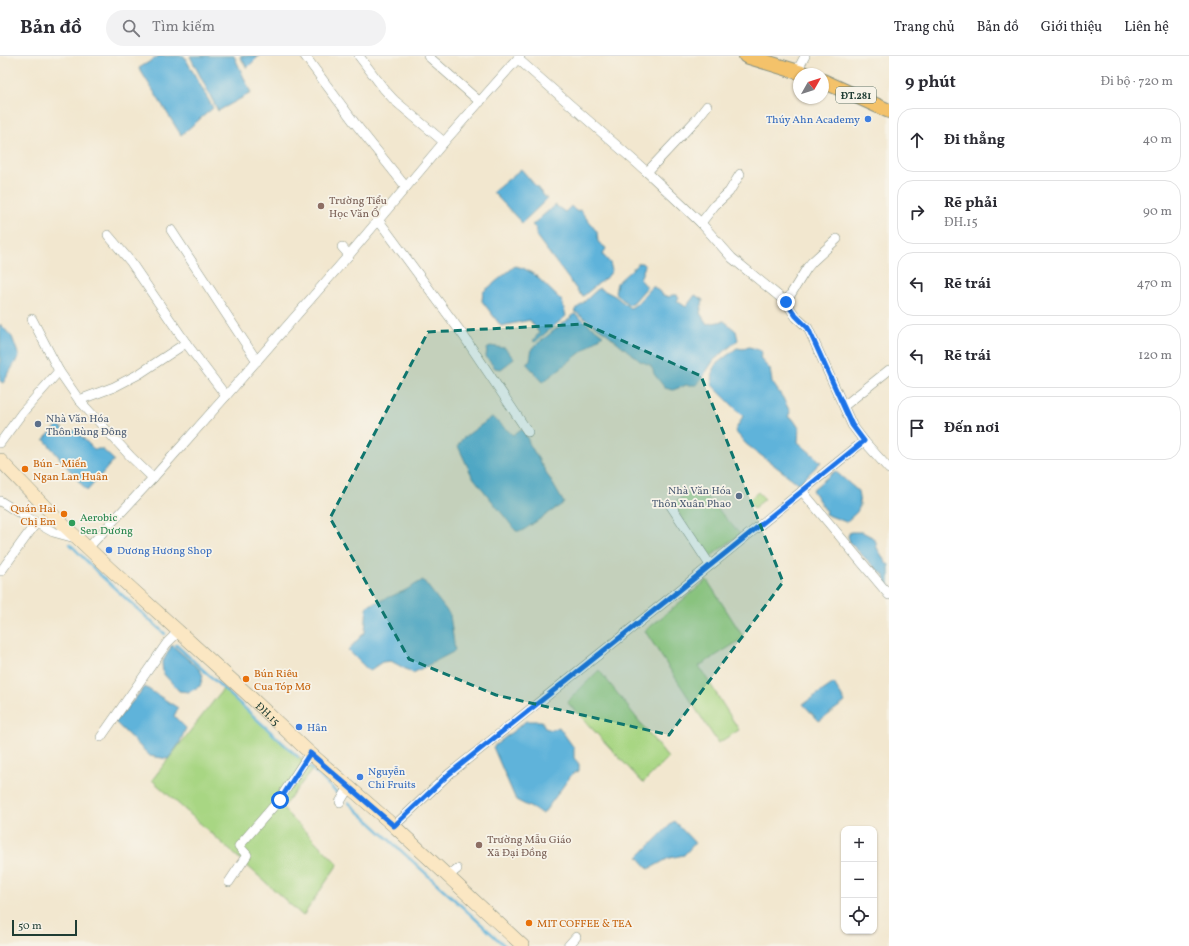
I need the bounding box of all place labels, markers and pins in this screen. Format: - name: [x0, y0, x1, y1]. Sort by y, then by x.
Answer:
- place label: Thúy Ahn Academy: [766, 113, 860, 128]
- marker: Thúy Ahn Academy: [863, 114, 873, 124]
- place label: Trường Tiểu Học Văn Ổ: [329, 194, 387, 222]
- marker: Trường Tiểu Học Văn Ổ: [316, 201, 326, 211]
- place label: Nhà Văn Hóa Thôn Bùng Đông: [46, 412, 127, 440]
- marker: Nhà Văn Hóa Thôn Bùng Đông: [33, 419, 43, 429]
- place label: Bún - Miến Ngan Lan Huân: [33, 457, 108, 485]
- marker: Bún - Miến Ngan Lan Huân: [20, 464, 30, 474]
- place label: Nhà Văn Hóa Thôn Xuân Phao: [652, 484, 732, 512]
- marker: Nhà Văn Hóa Thôn Xuân Phao: [734, 491, 744, 501]
- place label: Quán Hai Chị Em: [10, 502, 56, 530]
- marker: Quán Hai Chị Em: [59, 509, 69, 519]
- place label: Aerobic Sen Dương: [80, 511, 133, 539]
- marker: Aerobic Sen Dương: [67, 518, 77, 528]
- place label: Dương Hương Shop: [117, 544, 212, 559]
- marker: Dương Hương Shop: [104, 545, 114, 555]
- place label: Bún Riêu Cua Tóp Mỡ: [254, 667, 311, 695]
- marker: Bún Riêu Cua Tóp Mỡ: [241, 674, 251, 684]
- place label: Hân: [307, 721, 328, 736]
- marker: Hân: [294, 722, 304, 732]
- place label: Nguyễn Chi Fruits: [368, 765, 416, 793]
- marker: Nguyễn Chi Fruits: [355, 772, 365, 782]
- place label: Trường Mẫu Giáo Xã Đại Đồng: [487, 833, 572, 861]
- marker: Trường Mẫu Giáo Xã Đại Đồng: [474, 840, 484, 850]
- place label: MIT COFFEE & TEA: [537, 917, 633, 932]
- marker: MIT COFFEE & TEA: [524, 918, 534, 928]

